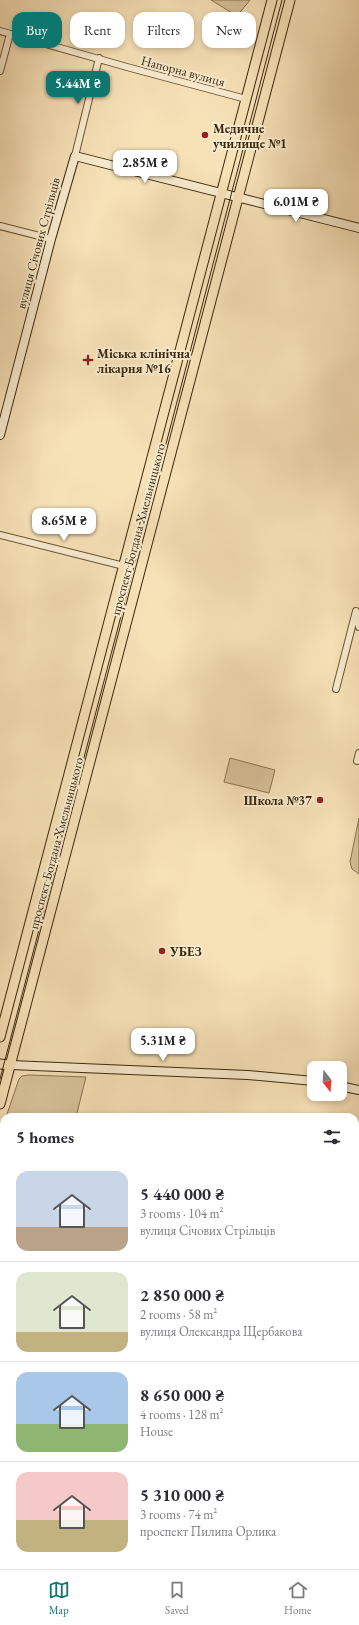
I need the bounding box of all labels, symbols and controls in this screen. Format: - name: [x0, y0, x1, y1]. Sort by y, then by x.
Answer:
- chip: Buy: [12, 12, 62, 48]
- chip: Rent: [70, 12, 125, 48]
- chip: Filters: [133, 12, 194, 48]
- chip: New: [202, 12, 256, 48]
- street label: Напорна вулиця: [139, 52, 227, 90]
- pin: 5.44M ₴: [41, 71, 115, 105]
- text: 5.44M ₴: [55, 75, 101, 92]
- place label: Медичне училище №1: [213, 120, 287, 152]
- marker: Медичне училище №1: [200, 130, 210, 140]
- pin: 2.85M ₴: [108, 150, 182, 184]
- text: 2.85M ₴: [122, 154, 168, 171]
- street label: вулиця Січових Стрільців: [12, 175, 64, 311]
- pin: 6.01M ₴: [259, 189, 333, 223]
- text: 6.01M ₴: [273, 193, 319, 210]
- place label: Міська клінічна лікарня №16: [97, 345, 190, 377]
- marker: Міська клінічна лікарня №16: [82, 354, 94, 366]
- street label: проспект Богдана Хмельницького: [107, 441, 169, 617]
- pin: 8.65M ₴: [27, 508, 101, 542]
- text: 8.65M ₴: [41, 512, 87, 529]
- street label: проспект Богдана Хмельницького: [25, 755, 87, 931]
- place label: Школа №37: [244, 792, 312, 809]
- marker: Школа №37: [315, 795, 325, 805]
- place label: УБЕЗ: [169, 943, 202, 960]
- marker: УБЕЗ: [157, 946, 167, 956]
- pin: 5.31M ₴: [126, 1028, 200, 1062]
- text: 5.31M ₴: [140, 1032, 186, 1049]
- north arrow: [307, 1061, 347, 1101]
- map controls: [307, 1061, 347, 1101]
- text: 5 homes: [16, 1126, 74, 1148]
- icon: filters: [321, 1126, 343, 1148]
- text: 5 440 000 ₴: [140, 1183, 224, 1205]
- icon: home: [48, 1187, 96, 1235]
- text: 3 rooms · 104 m²: [140, 1205, 224, 1222]
- text: вулиця Січових Стрільців: [140, 1222, 275, 1239]
- text: 2 850 000 ₴: [140, 1284, 224, 1306]
- icon: home: [48, 1288, 96, 1336]
- text: 2 rooms · 58 m²: [140, 1306, 217, 1323]
- text: вулиця Олександра Щербакова: [140, 1323, 302, 1340]
- text: 8 650 000 ₴: [140, 1384, 224, 1406]
- icon: home: [48, 1388, 96, 1436]
- text: 4 rooms · 128 m²: [140, 1406, 224, 1423]
- text: House: [140, 1423, 173, 1440]
- text: 5 310 000 ₴: [140, 1484, 224, 1506]
- icon: home: [48, 1488, 96, 1536]
- text: 3 rooms · 74 m²: [140, 1506, 217, 1523]
- text: проспект Пилипа Орлика: [140, 1523, 276, 1540]
- tab: Map: [48, 1579, 70, 1617]
- tab: Saved: [165, 1579, 189, 1617]
- tab: Home: [284, 1579, 311, 1617]

